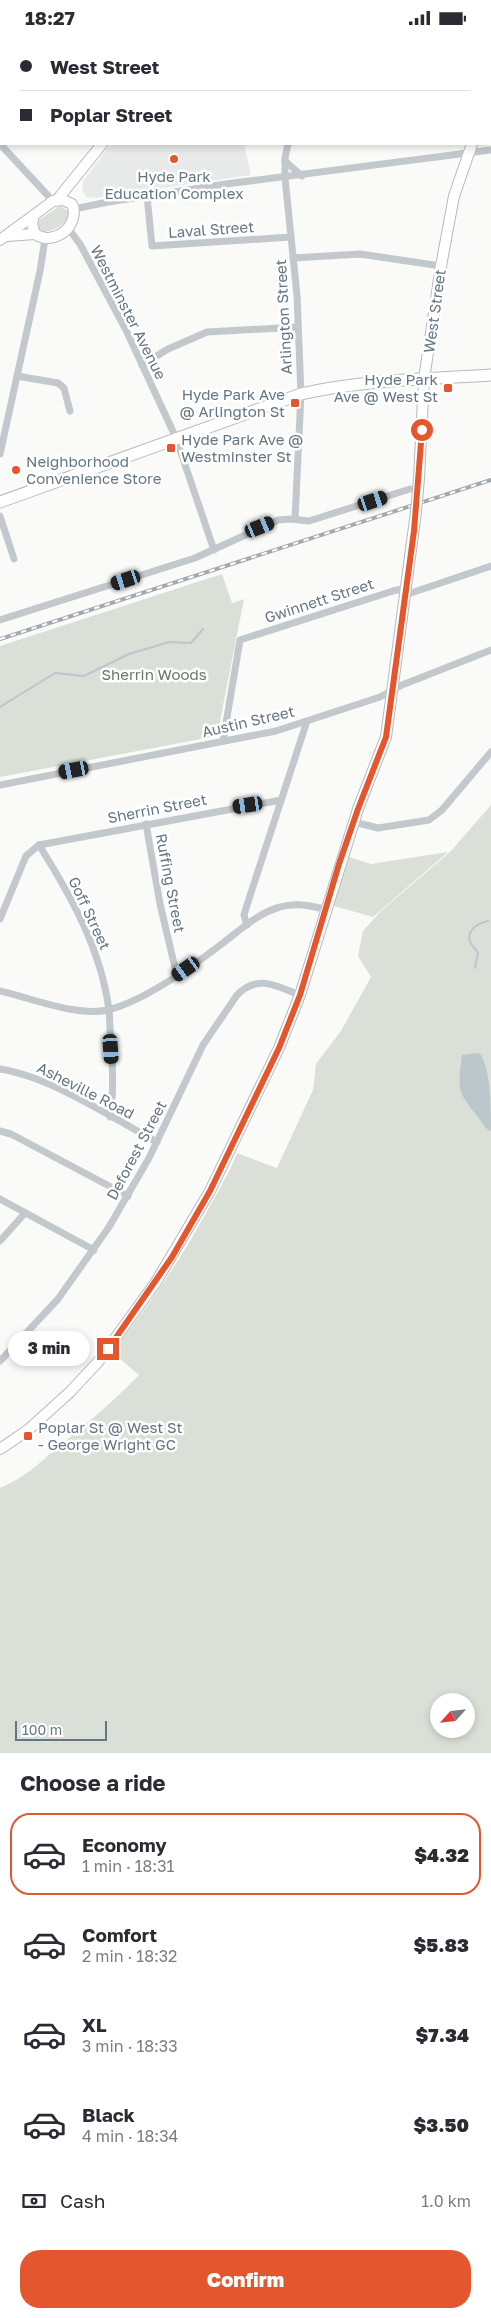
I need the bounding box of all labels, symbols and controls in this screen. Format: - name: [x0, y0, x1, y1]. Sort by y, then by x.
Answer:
- text: 18:27: [25, 6, 75, 29]
- text: West Street: [50, 55, 159, 78]
- text: Poplar Street: [50, 103, 172, 126]
- marker: Hyde Park Education Complex: [168, 153, 180, 165]
- place label: Hyde Park Education Complex: [105, 167, 243, 202]
- street label: Laval Street: [167, 217, 255, 241]
- street label: Westminster Avenue: [87, 242, 171, 382]
- street label: Arlington Street: [271, 259, 295, 375]
- street label: West Street: [419, 268, 449, 354]
- place label: Hyde Park Ave @ West St: [334, 370, 439, 405]
- marker: Hyde Park Ave @ West St: [442, 382, 454, 394]
- place label: Hyde Park Ave @ Arlington St: [180, 385, 285, 420]
- marker: Hyde Park Ave @ Arlington St: [289, 397, 301, 409]
- route start: [411, 419, 433, 441]
- place label: Hyde Park Ave @ Westminster St: [181, 430, 303, 465]
- marker: Hyde Park Ave @ Westminster St: [165, 442, 177, 454]
- place label: Neighborhood Convenience Store: [26, 452, 162, 487]
- marker: Neighborhood Convenience Store: [10, 464, 22, 476]
- car: [356, 489, 389, 513]
- car: [243, 514, 276, 540]
- car: [109, 568, 142, 592]
- street label: Gwinnett Street: [262, 574, 376, 626]
- park label: Sherrin Woods: [101, 665, 207, 683]
- street label: Austin Street: [200, 702, 296, 740]
- car: [57, 760, 90, 780]
- street label: Sherrin Street: [106, 790, 208, 826]
- car: [232, 795, 263, 815]
- street label: Ruffing Street: [153, 832, 189, 934]
- street label: Goff Street: [65, 874, 115, 952]
- car: [169, 954, 202, 984]
- car: [102, 1034, 119, 1064]
- street label: Asheville Road: [34, 1058, 138, 1122]
- street label: Deforest Street: [102, 1097, 170, 1203]
- callout: 3 min: [8, 1331, 90, 1367]
- text: 3 min: [28, 1338, 70, 1358]
- route end: [97, 1338, 119, 1360]
- place label: Poplar St @ West St - George Wright GC: [38, 1418, 182, 1453]
- marker: Poplar St @ West St - George Wright GC: [22, 1430, 34, 1442]
- north arrow: [430, 1693, 475, 1737]
- map controls: [430, 1693, 475, 1738]
- scale bar: [15, 1718, 108, 1741]
- text: 100 m: [22, 1721, 62, 1738]
- text: Choose a ride: [20, 1769, 166, 1796]
- icon: car: [22, 1832, 67, 1877]
- text: Economy: [82, 1833, 167, 1856]
- text: $4.32: [414, 1843, 469, 1866]
- text: 1 min · 18:31: [82, 1856, 174, 1876]
- icon: car: [22, 1922, 67, 1967]
- text: Comfort: [82, 1923, 157, 1946]
- text: $5.83: [414, 1933, 469, 1956]
- text: 2 min · 18:32: [82, 1946, 177, 1966]
- icon: car: [22, 2012, 67, 2057]
- text: XL: [82, 2013, 107, 2036]
- text: $7.34: [416, 2023, 469, 2046]
- text: 3 min · 18:33: [82, 2036, 178, 2056]
- icon: car: [22, 2102, 67, 2147]
- text: Black: [82, 2103, 135, 2126]
- text: $3.50: [414, 2113, 469, 2136]
- text: 4 min · 18:34: [82, 2126, 178, 2146]
- icon: cash: [20, 2187, 48, 2215]
- text: Cash: [60, 2189, 105, 2212]
- text: 1.0 km: [421, 2191, 471, 2211]
- button: Confirm: [20, 2250, 471, 2308]

